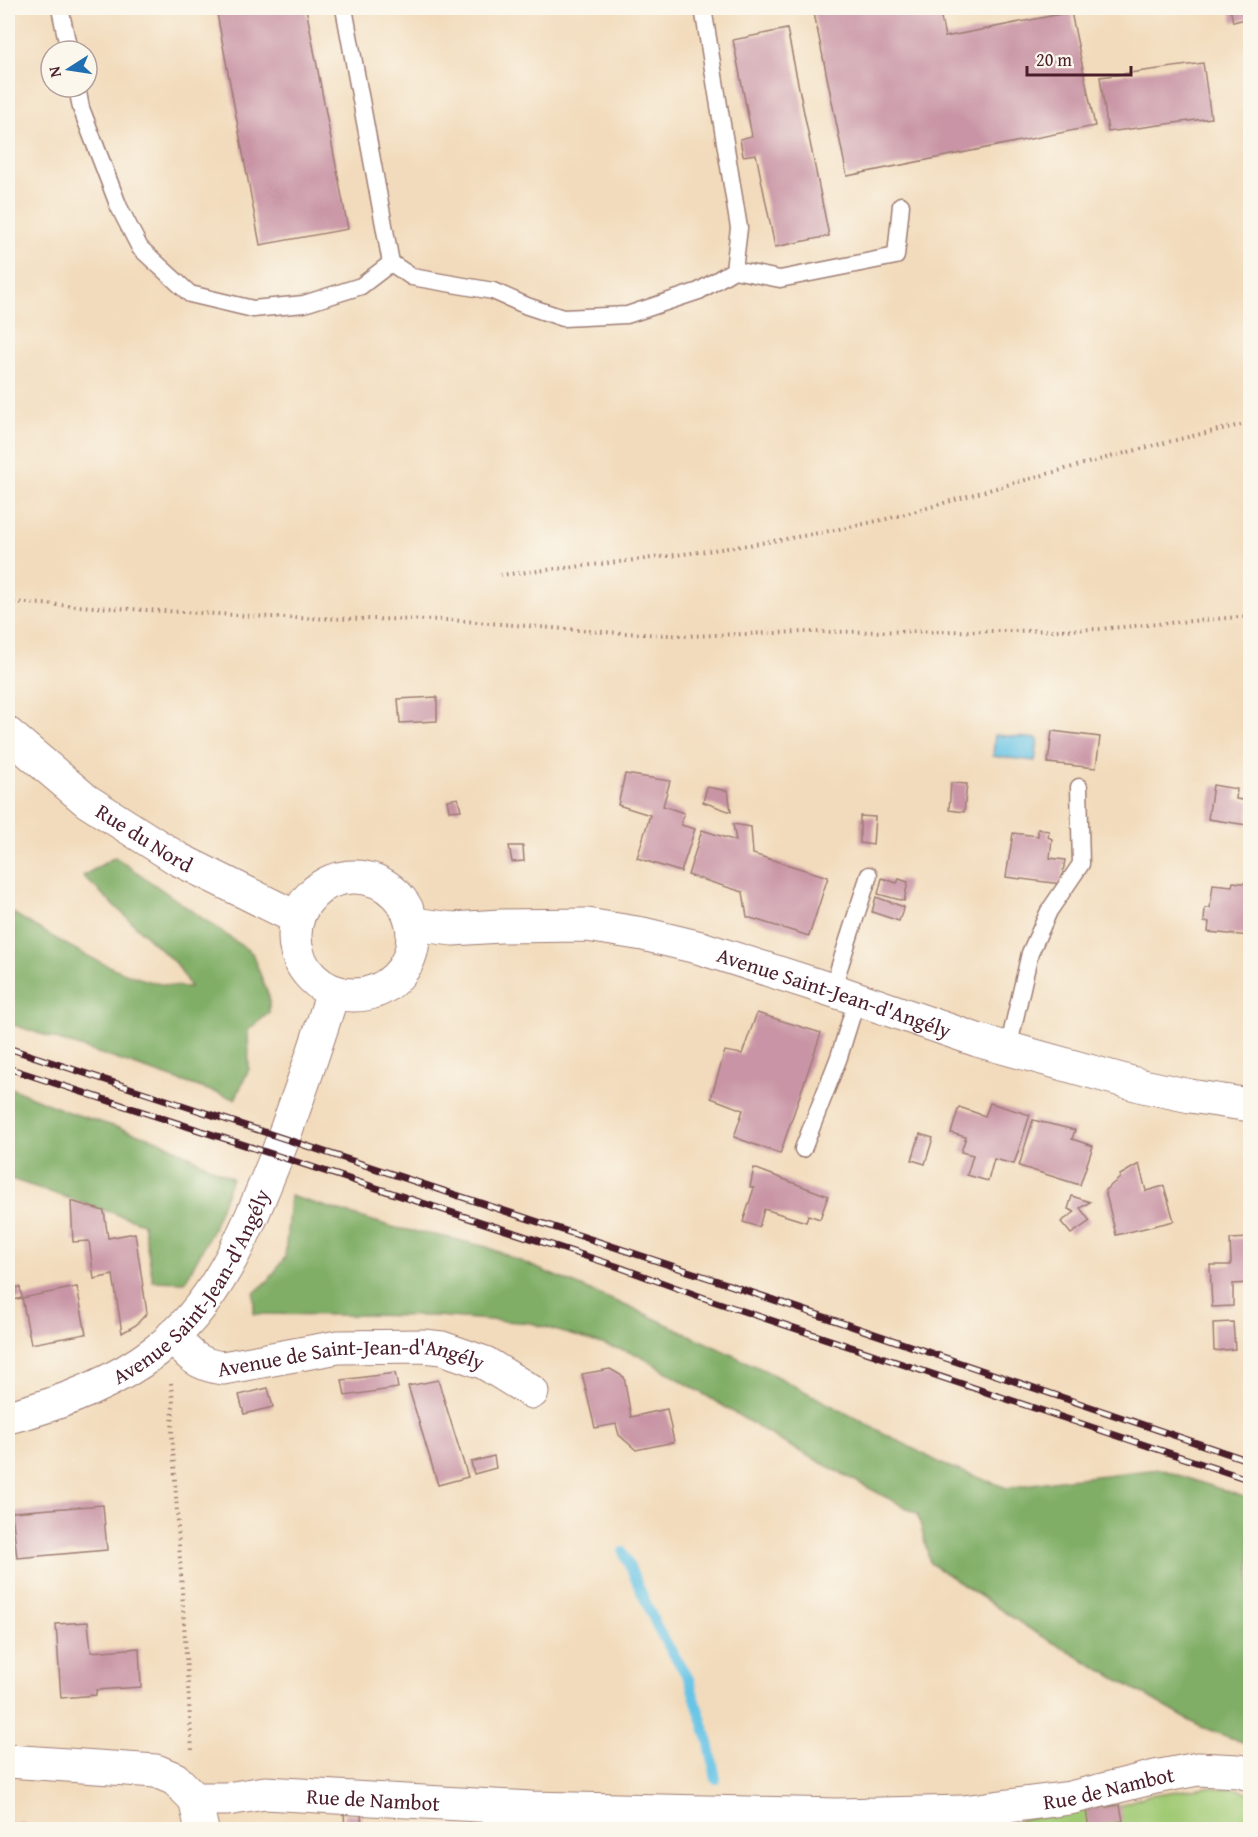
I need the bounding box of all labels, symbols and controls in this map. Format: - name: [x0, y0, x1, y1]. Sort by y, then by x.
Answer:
- north arrow: [39, 39, 99, 99]
- scale bar: [1027, 39, 1130, 77]
- text: 20 m: [1036, 46, 1072, 73]
- text: N: [41, 64, 67, 80]
- street label: Rue du Nord: [90, 795, 199, 880]
- street label: Avenue Saint-Jean-d'Angély: [713, 939, 956, 1046]
- street label: Avenue Saint-Jean-d'Angély: [107, 1184, 277, 1391]
- street label: Avenue de Saint-Jean-d'Angély: [215, 1330, 489, 1384]
- street label: Rue de Nambot: [1041, 1758, 1177, 1817]
- street label: Rue de Nambot: [306, 1780, 441, 1818]

